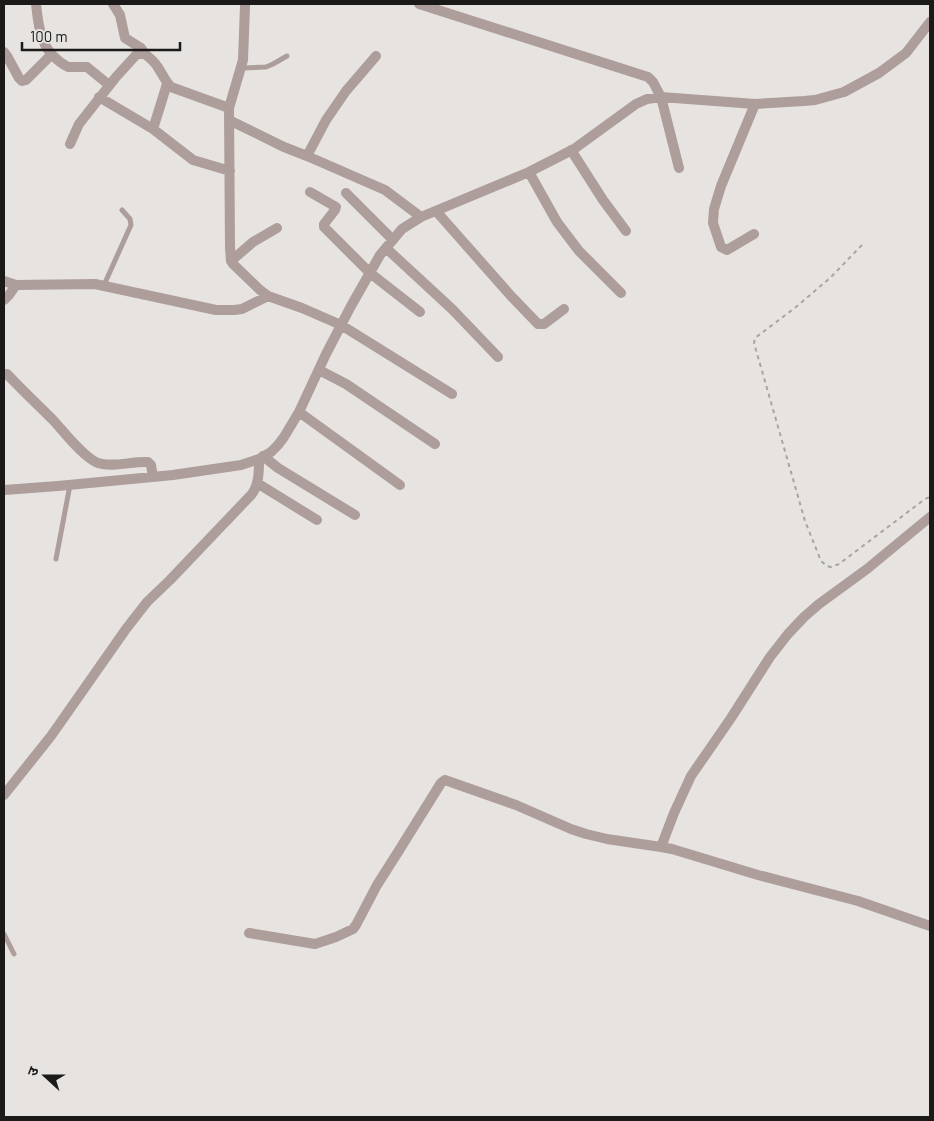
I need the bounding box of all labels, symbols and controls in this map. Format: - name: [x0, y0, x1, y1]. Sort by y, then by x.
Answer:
- scale bar: [22, 20, 180, 52]
- text: 100 m: [30, 27, 68, 45]
- north arrow: [20, 1051, 70, 1101]
- text: उ: [23, 1064, 42, 1078]

